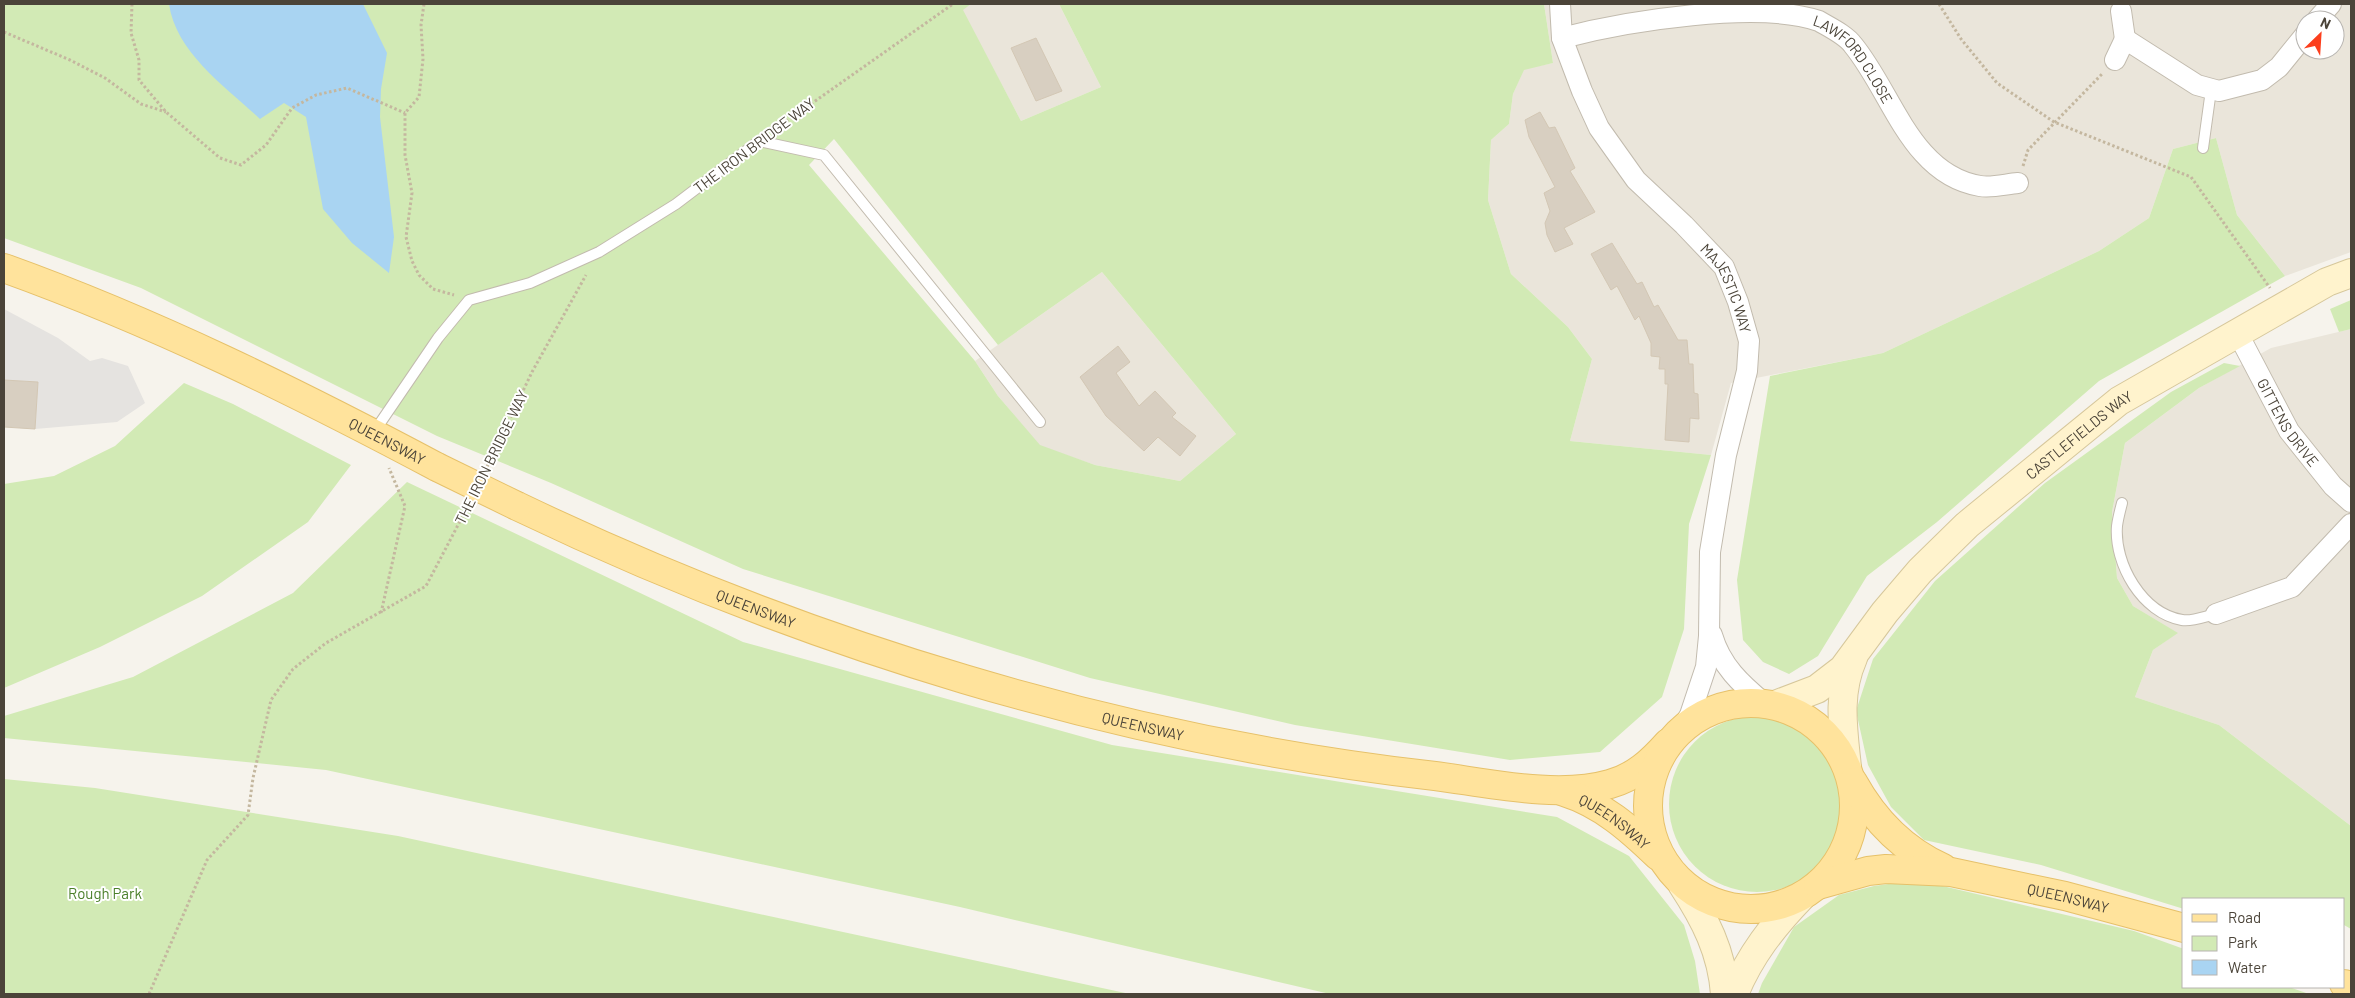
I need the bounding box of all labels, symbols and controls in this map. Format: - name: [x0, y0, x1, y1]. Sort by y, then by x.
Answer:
- north arrow: [2295, 10, 2345, 60]
- street label: LAWFORD CLOSE: [1811, 11, 1897, 106]
- text: N: [2318, 13, 2334, 32]
- street label: THE IRON BRIDGE WAY: [690, 94, 818, 196]
- street label: MAJESTIC WAY: [1697, 239, 1755, 335]
- street label: GITTENS DRIVE: [2254, 375, 2323, 470]
- street label: THE IRON BRIDGE WAY: [451, 387, 531, 527]
- street label: CASTLEFIELDS WAY: [2022, 387, 2135, 483]
- street label: QUEENSWAY: [346, 414, 429, 468]
- street label: QUEENSWAY: [714, 585, 798, 632]
- street label: QUEENSWAY: [1100, 708, 1186, 744]
- street label: QUEENSWAY: [1576, 790, 1654, 853]
- street label: QUEENSWAY: [2026, 879, 2111, 916]
- park label: Rough Park: [68, 884, 142, 902]
- legend: [2182, 898, 2345, 988]
- text: Road: [2228, 908, 2261, 926]
- text: Park: [2228, 933, 2258, 951]
- text: Water: [2228, 958, 2267, 976]

